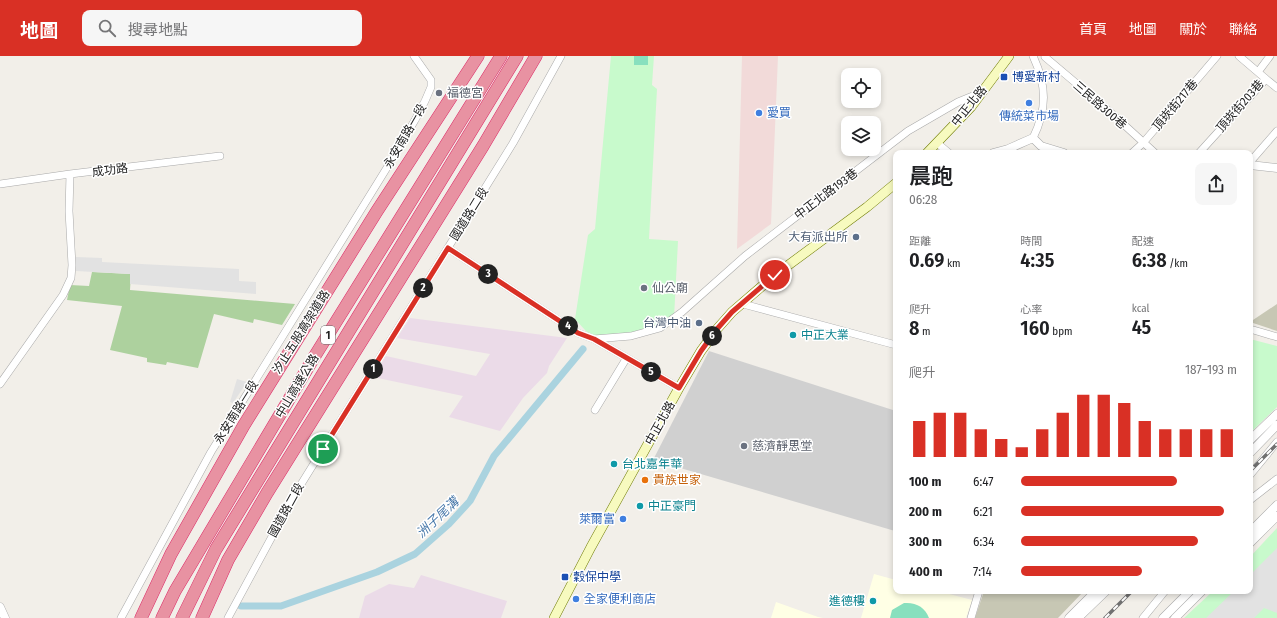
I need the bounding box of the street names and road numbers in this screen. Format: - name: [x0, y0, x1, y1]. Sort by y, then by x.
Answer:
- street label: 頂崁街217巷: [1150, 77, 1200, 133]
- street label: 頂崁街203巷: [1213, 77, 1267, 135]
- street label: 三民路300巷: [1071, 78, 1129, 132]
- street label: 中正北路: [948, 83, 990, 129]
- street label: 永安南路一段: [381, 101, 429, 171]
- street label: 成功路: [91, 161, 129, 179]
- street label: 中正北路193巷: [792, 166, 860, 222]
- street label: 國道路二段: [447, 185, 491, 243]
- street label: 汐止五股高架道路: [270, 288, 332, 376]
- road number: 1: [321, 326, 335, 344]
- street label: 中山高速公路: [272, 352, 322, 420]
- street label: 永安南路一段: [211, 378, 261, 446]
- street label: 中正北路: [642, 399, 678, 447]
- street label: 國道路二段: [265, 480, 307, 540]

